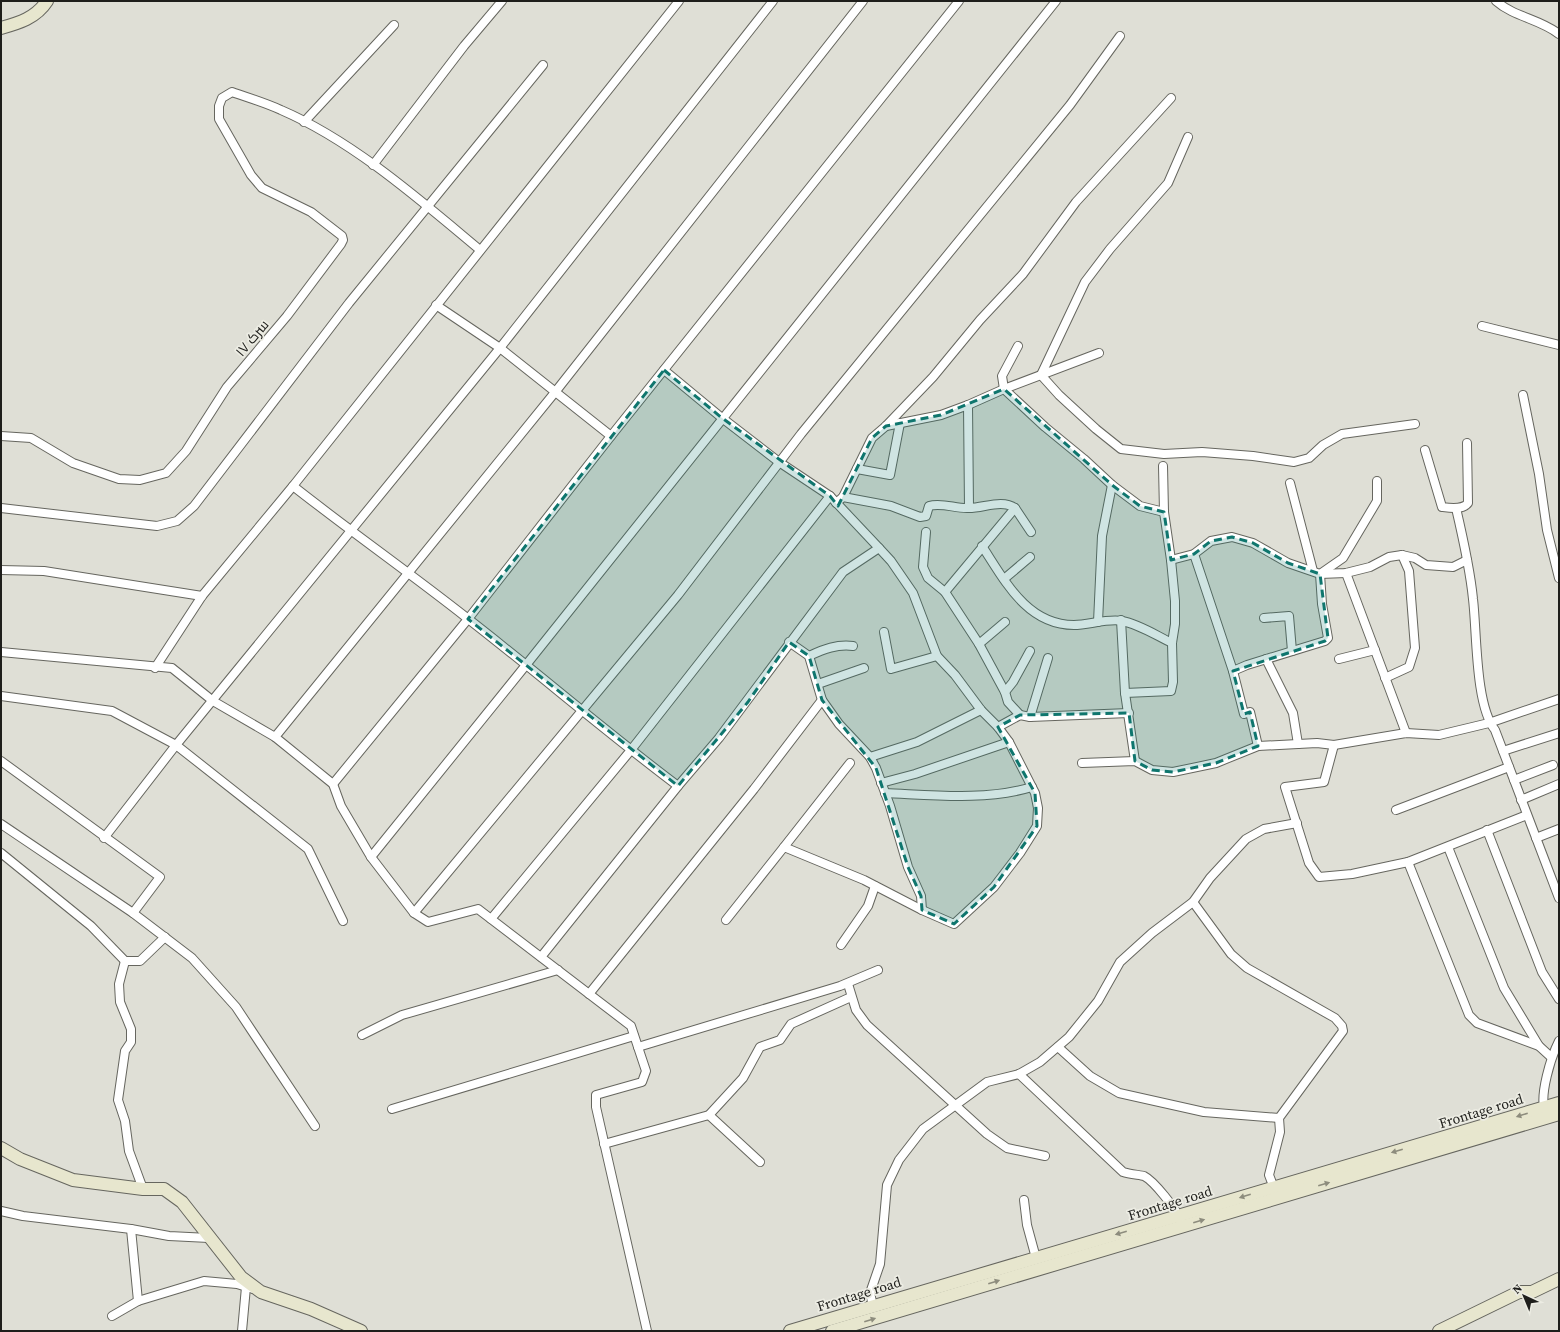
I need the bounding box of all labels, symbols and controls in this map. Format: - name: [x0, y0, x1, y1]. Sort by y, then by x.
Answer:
- street label: سرک ۱۷: [231, 315, 273, 361]
- street label: Frontage road: [1436, 1089, 1526, 1133]
- one-way arrow: [1515, 1112, 1527, 1118]
- one-way arrow: [1391, 1148, 1403, 1154]
- street label: Frontage road: [1125, 1181, 1215, 1225]
- one-way arrow: [1318, 1181, 1330, 1187]
- one-way arrow: [1239, 1193, 1251, 1199]
- one-way arrow: [1193, 1217, 1205, 1223]
- one-way arrow: [1115, 1230, 1127, 1236]
- street label: Frontage road: [814, 1272, 904, 1316]
- north arrow: [1504, 1276, 1544, 1316]
- one-way arrow: [988, 1279, 1000, 1285]
- text: N: [1509, 1281, 1525, 1297]
- one-way arrow: [864, 1317, 876, 1323]

